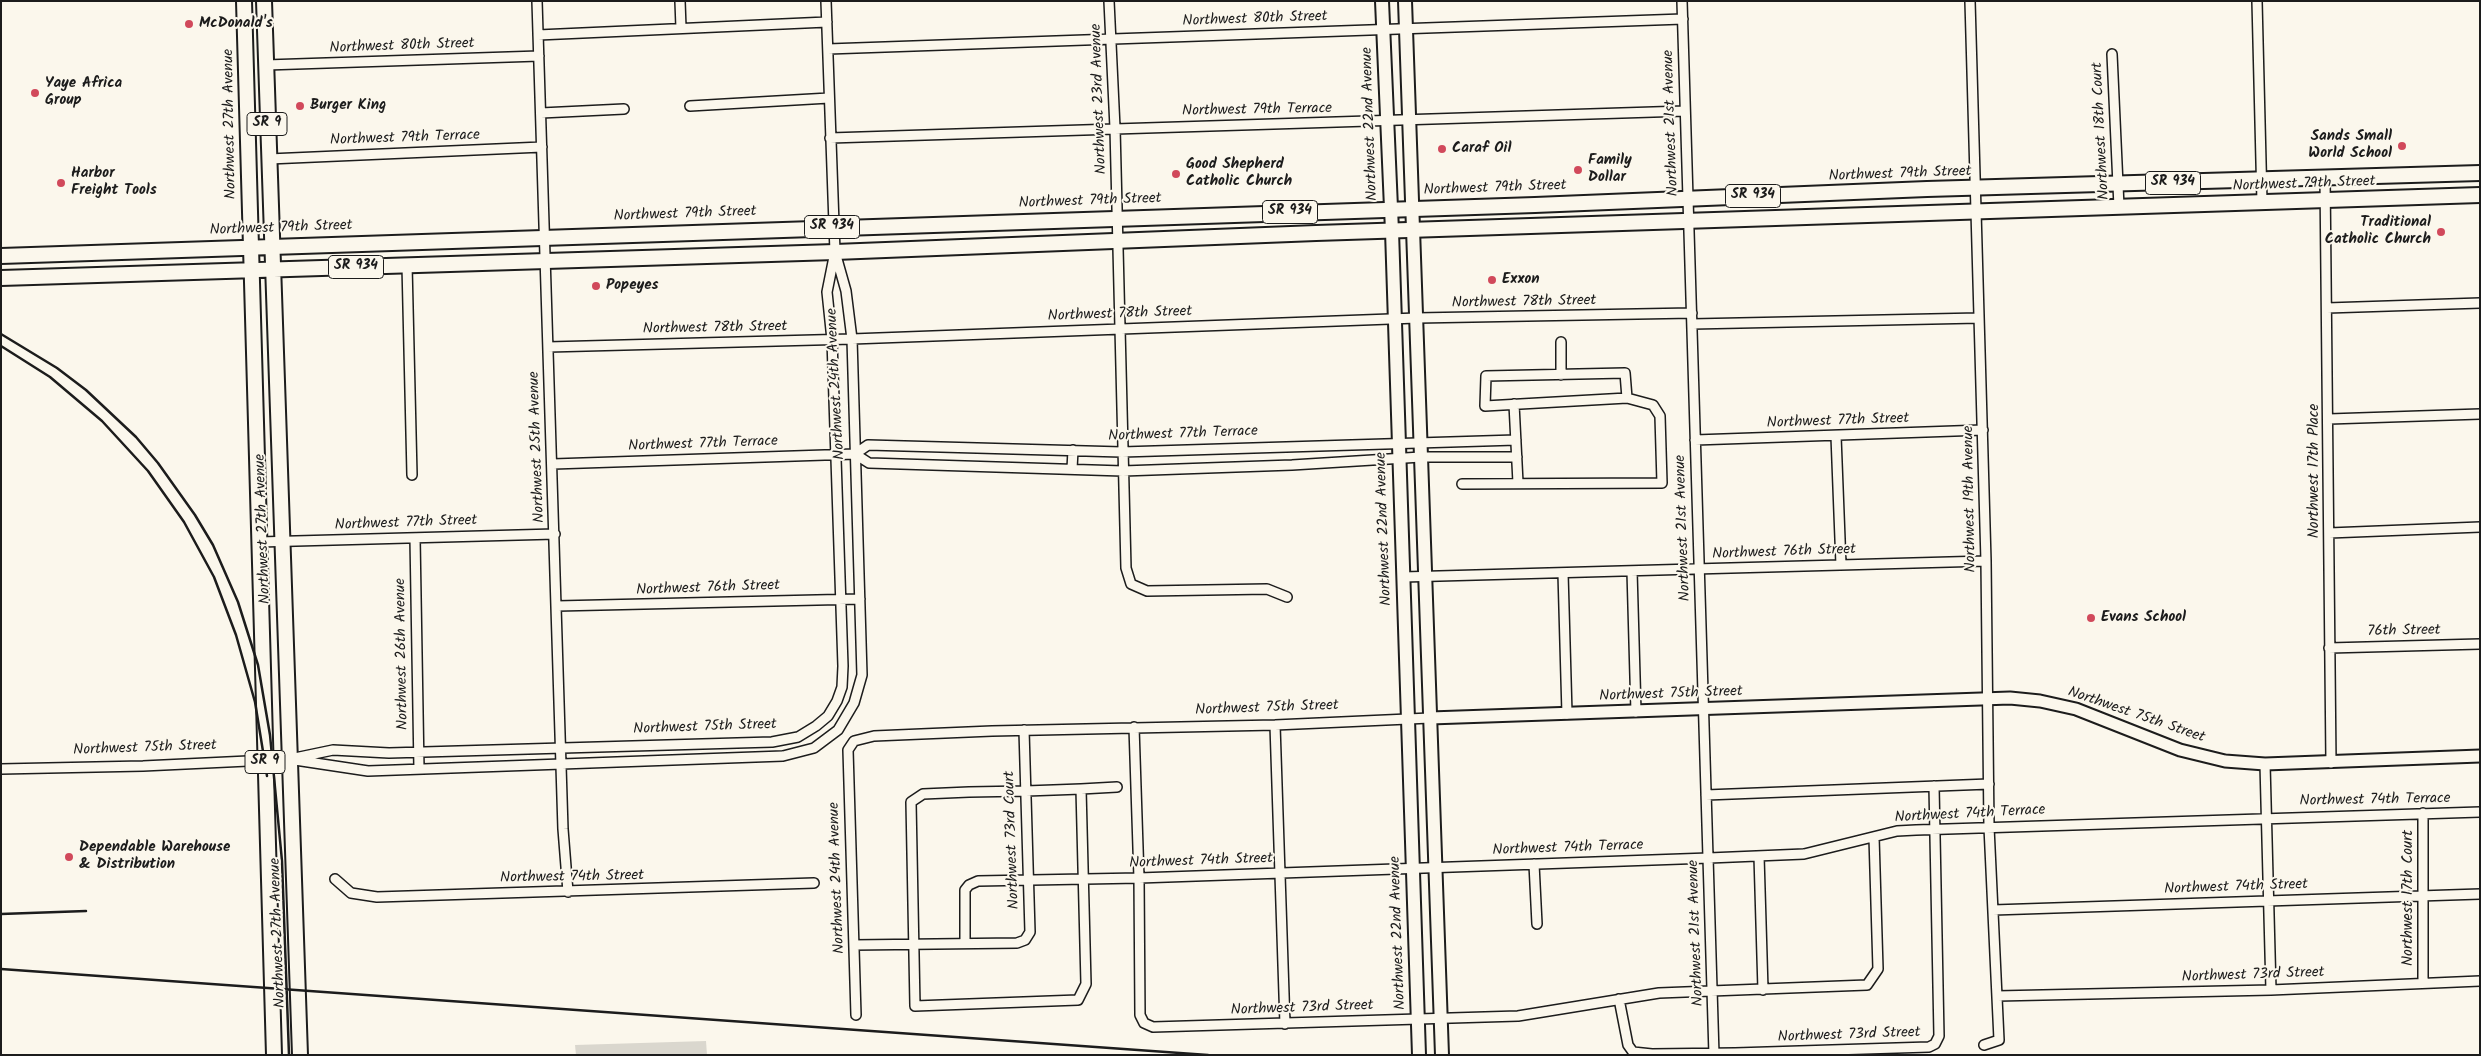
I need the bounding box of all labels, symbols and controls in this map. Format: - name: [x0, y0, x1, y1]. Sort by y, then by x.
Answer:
- street label: Northwest 80th Street: [1182, 8, 1328, 32]
- place label: McDonald's: [199, 15, 273, 33]
- marker: McDonald's: [183, 18, 195, 30]
- street label: Northwest 23rd Avenue: [1088, 23, 1112, 175]
- street label: Northwest 80th Street: [329, 35, 475, 59]
- street label: Northwest 22nd Avenue: [1359, 47, 1383, 201]
- street label: Northwest 27th Avenue: [221, 49, 241, 199]
- street label: Northwest 21st Avenue: [1660, 49, 1684, 197]
- street label: Northwest 18th Court: [2089, 62, 2115, 200]
- place label: Yaye Africa Group: [45, 75, 122, 110]
- marker: Yaye Africa Group: [29, 87, 41, 99]
- place label: Burger King: [310, 97, 386, 115]
- marker: Burger King: [294, 100, 306, 112]
- street label: Northwest 79th Terrace: [1182, 101, 1332, 121]
- road number: SR 9: [247, 112, 287, 136]
- street label: Northwest 79th Terrace: [330, 127, 480, 151]
- place label: Sands Small World School: [2308, 128, 2392, 163]
- place label: Caraf Oil: [1452, 140, 1511, 158]
- marker: Sands Small World School: [2396, 140, 2408, 152]
- marker: Caraf Oil: [1436, 143, 1448, 155]
- place label: Family Dollar: [1588, 152, 1632, 187]
- place label: Good Shepherd Catholic Church: [1186, 156, 1292, 191]
- marker: Family Dollar: [1572, 164, 1584, 176]
- street label: Northwest 79th Street: [1828, 164, 1972, 186]
- place label: Harbor Freight Tools: [71, 165, 157, 200]
- marker: Good Shepherd Catholic Church: [1170, 168, 1182, 180]
- road number: SR 934: [2146, 172, 2200, 194]
- street label: Northwest 79th Street: [2232, 174, 2376, 196]
- marker: Harbor Freight Tools: [55, 177, 67, 189]
- street label: Northwest 79th Street: [1423, 178, 1567, 200]
- road number: SR 934: [1726, 185, 1780, 208]
- street label: Northwest 79th Street: [1018, 191, 1162, 213]
- road number: SR 934: [1262, 200, 1318, 223]
- street label: Northwest 79th Street: [613, 204, 757, 226]
- place label: Traditional Catholic Church: [2325, 214, 2431, 249]
- road number: SR 934: [804, 216, 860, 238]
- street label: Northwest 79th Street: [209, 218, 353, 240]
- marker: Traditional Catholic Church: [2435, 226, 2447, 238]
- road number: SR 934: [328, 256, 384, 278]
- place label: Exxon: [1502, 271, 1540, 289]
- marker: Exxon: [1486, 274, 1498, 286]
- place label: Popeyes: [606, 277, 659, 295]
- marker: Popeyes: [590, 280, 602, 292]
- street label: Northwest 78th Street: [1452, 293, 1596, 313]
- street label: Northwest 78th Street: [1047, 303, 1193, 327]
- street label: Northwest 24th Avenue: [824, 308, 850, 460]
- street label: Northwest 78th Street: [643, 319, 787, 339]
- street label: Northwest 25th Avenue: [526, 371, 550, 523]
- street label: Northwest 17th Place: [2306, 404, 2324, 538]
- street label: Northwest 77th Street: [1766, 411, 1910, 433]
- street label: Northwest 77th Terrace: [1108, 423, 1258, 447]
- street label: Northwest 19th Avenue: [1961, 425, 1981, 573]
- street label: Northwest 77th Terrace: [628, 433, 778, 457]
- street label: Northwest 22nd Avenue: [1373, 452, 1397, 606]
- street label: Northwest 27th Avenue: [252, 453, 276, 605]
- street label: Northwest 21st Avenue: [1672, 454, 1696, 602]
- street label: Northwest 77th Street: [334, 513, 478, 535]
- street label: Northwest 76th Street: [1712, 541, 1856, 565]
- street label: Northwest 76th Street: [636, 577, 780, 601]
- street label: Northwest 26th Avenue: [393, 578, 413, 730]
- place label: Evans School: [2101, 609, 2186, 627]
- marker: Evans School: [2085, 612, 2097, 624]
- street label: 76th Street: [2367, 622, 2441, 642]
- street label: Northwest 75th Street: [1599, 683, 1743, 707]
- street label: Northwest 75th Street: [2065, 684, 2207, 748]
- street label: Northwest 75th Street: [1195, 697, 1339, 721]
- street label: Northwest 75th Street: [633, 716, 777, 740]
- street label: Northwest 75th Street: [73, 737, 217, 761]
- road number: SR 9: [245, 750, 285, 774]
- street label: Northwest 73rd Court: [1002, 770, 1024, 910]
- street label: Northwest 74th Terrace: [2299, 791, 2451, 811]
- street label: Northwest 24th Avenue: [826, 802, 850, 954]
- street label: Northwest 74th Terrace: [1894, 802, 2046, 828]
- street label: Northwest 17th Court: [2400, 830, 2418, 966]
- street label: Northwest 74th Terrace: [1492, 837, 1644, 861]
- place label: Dependable Warehouse & Distribution: [79, 839, 230, 874]
- street label: Northwest 74th Street: [1129, 850, 1273, 874]
- marker: Dependable Warehouse & Distribution: [63, 851, 75, 863]
- street label: Northwest 22nd Avenue: [1387, 856, 1411, 1010]
- street label: Northwest 27th Avenue: [267, 857, 291, 1009]
- street label: Northwest 21st Avenue: [1685, 859, 1709, 1007]
- street label: Northwest 74th Street: [500, 868, 644, 888]
- street label: Northwest 74th Street: [2164, 876, 2308, 900]
- street label: Northwest 73rd Street: [2181, 965, 2325, 987]
- street label: Northwest 73rd Street: [1230, 998, 1374, 1020]
- street label: Northwest 73rd Street: [1777, 1025, 1921, 1047]

